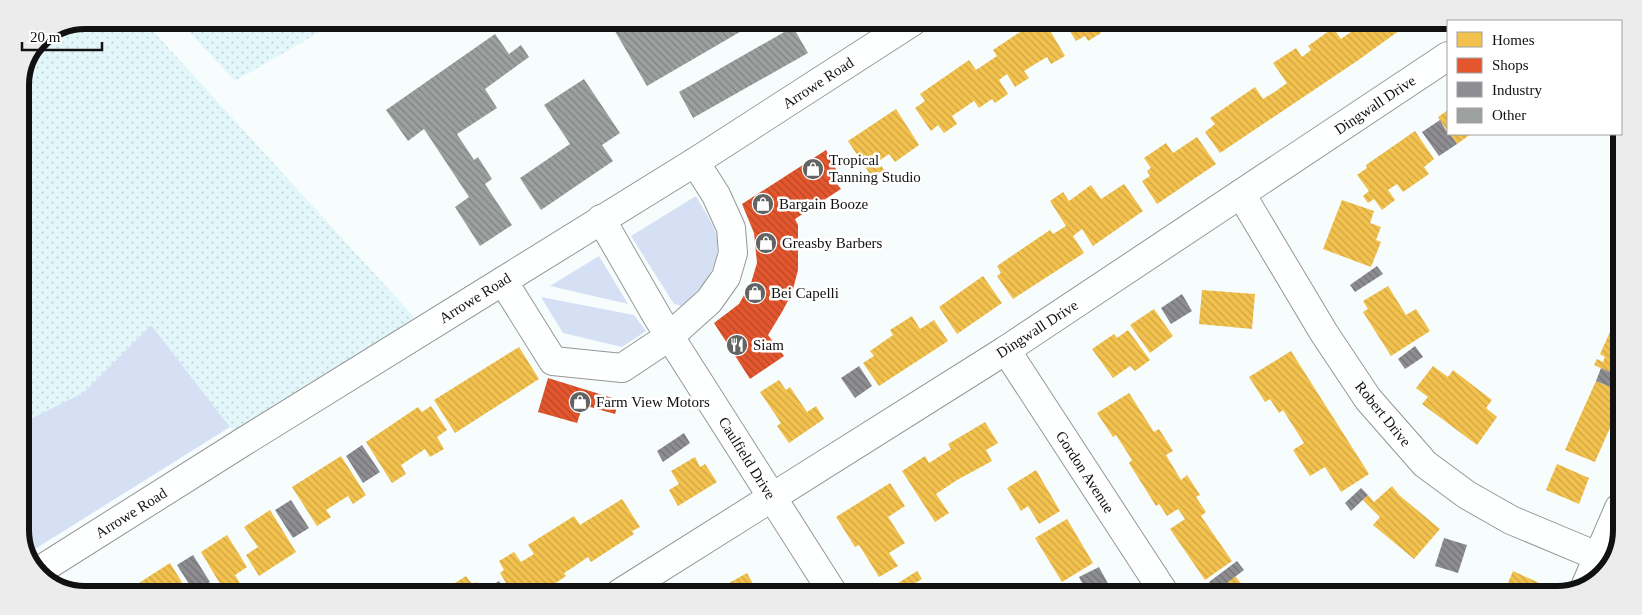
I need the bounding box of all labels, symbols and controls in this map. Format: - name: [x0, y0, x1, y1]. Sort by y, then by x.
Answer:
- scale bar: [22, 20, 102, 52]
- legend: [1447, 20, 1622, 135]
- text: 20 m: [30, 29, 61, 45]
- text: Homes: [1492, 32, 1535, 48]
- street label: Arrowe Road: [780, 54, 857, 112]
- text: Shops: [1492, 57, 1529, 73]
- street label: Dingwall Drive: [1332, 72, 1419, 138]
- text: Industry: [1492, 82, 1542, 98]
- text: Other: [1492, 107, 1526, 123]
- place label: Tropical Tanning Studio: [829, 152, 921, 185]
- shop icon: Tropical Tanning Studio: [801, 157, 825, 181]
- shop icon: Bargain Booze: [751, 192, 775, 216]
- place label: Bargain Booze: [779, 196, 869, 212]
- shop icon: Greasby Barbers: [754, 231, 778, 255]
- place label: Greasby Barbers: [782, 235, 883, 251]
- street label: Arrowe Road: [436, 269, 514, 326]
- shop icon: Bei Capelli: [743, 281, 767, 305]
- place label: Bei Capelli: [771, 285, 839, 301]
- street label: Dingwall Drive: [993, 297, 1081, 361]
- restaurant icon: Siam: [725, 333, 749, 357]
- place label: Siam: [753, 337, 784, 353]
- street label: Robert Drive: [1352, 378, 1414, 450]
- shop icon: Farm View Motors: [568, 390, 592, 414]
- place label: Farm View Motors: [596, 394, 710, 410]
- street label: Caulfield Drive: [715, 414, 779, 502]
- street label: Gordon Avenue: [1053, 428, 1118, 516]
- street label: Arrowe Road: [92, 484, 170, 541]

